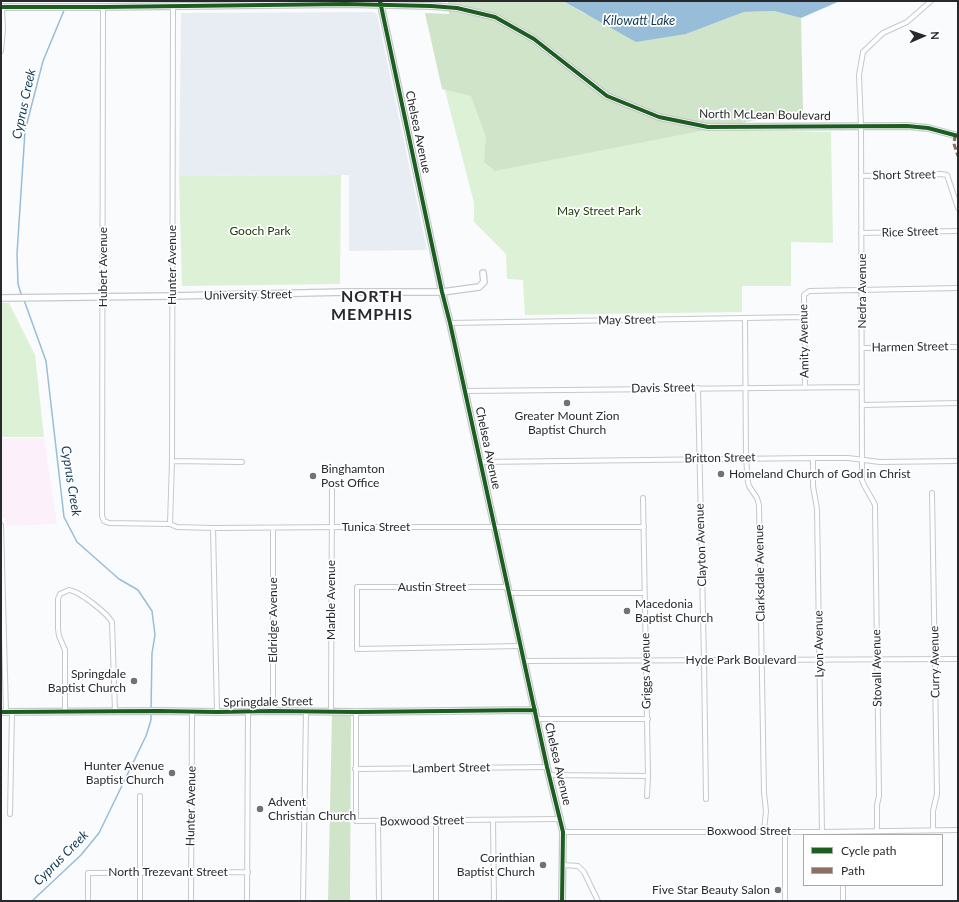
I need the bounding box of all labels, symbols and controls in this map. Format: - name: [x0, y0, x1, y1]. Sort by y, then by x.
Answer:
- water label: Kilowatt Lake: [603, 13, 675, 29]
- north arrow: [903, 16, 943, 56]
- text: N: [929, 31, 942, 40]
- water label: Cyprus Creek: [9, 67, 39, 141]
- street label: Chelsea Avenue: [402, 89, 434, 175]
- street label: North McLean Boulevard: [699, 107, 831, 123]
- street label: Short Street: [872, 167, 936, 183]
- park label: May Street Park: [557, 204, 641, 218]
- park label: Gooch Park: [229, 224, 291, 238]
- street label: Rice Street: [881, 224, 939, 240]
- street label: Hunter Avenue: [165, 225, 179, 305]
- street label: Hubert Avenue: [96, 227, 110, 307]
- street label: Nedra Avenue: [855, 253, 869, 329]
- street label: University Street: [204, 287, 292, 303]
- district label: NORTH MEMPHIS: [331, 287, 413, 325]
- street label: Amity Avenue: [796, 304, 812, 378]
- street label: May Street: [598, 312, 656, 328]
- street label: Harmen Street: [871, 339, 949, 355]
- street label: Davis Street: [631, 380, 695, 396]
- marker: Greater Mount Zion Baptist Church: [562, 398, 572, 408]
- street label: Chelsea Avenue: [472, 405, 504, 491]
- place label: Greater Mount Zion Baptist Church: [514, 409, 620, 437]
- water label: Cyprus Creek: [58, 445, 84, 517]
- street label: Britton Street: [684, 450, 756, 466]
- place label: Binghamton Post Office: [321, 462, 385, 490]
- place label: Homeland Church of God in Christ: [729, 467, 911, 481]
- marker: Homeland Church of God in Christ: [716, 469, 726, 479]
- marker: Binghamton Post Office: [308, 471, 318, 481]
- street label: Clayton Avenue: [692, 503, 710, 587]
- street label: Tunica Street: [342, 520, 410, 534]
- street label: Clarksdale Avenue: [752, 524, 768, 622]
- street label: Marble Avenue: [324, 560, 338, 640]
- street label: Eldridge Avenue: [266, 577, 280, 663]
- street label: Austin Street: [398, 580, 466, 594]
- place label: Macedonia Baptist Church: [635, 597, 713, 625]
- marker: Macedonia Baptist Church: [622, 606, 632, 616]
- street label: Lyon Avenue: [811, 610, 827, 678]
- street label: Curry Avenue: [927, 626, 943, 698]
- street label: Stovall Avenue: [869, 629, 885, 707]
- street label: Griggs Avenue: [638, 633, 654, 709]
- street label: Hyde Park Boulevard: [686, 653, 796, 667]
- place label: Springdale Baptist Church: [48, 667, 126, 695]
- marker: Springdale Baptist Church: [129, 676, 139, 686]
- street label: Springdale Street: [223, 694, 313, 710]
- street label: Chelsea Avenue: [542, 721, 574, 807]
- place label: Hunter Avenue Baptist Church: [84, 759, 164, 787]
- street label: Lambert Street: [412, 760, 490, 776]
- street label: Hunter Avenue: [183, 766, 199, 846]
- marker: Hunter Avenue Baptist Church: [167, 768, 177, 778]
- place label: Advent Christian Church: [268, 795, 356, 823]
- marker: Advent Christian Church: [255, 804, 265, 814]
- street label: Boxwood Street: [380, 813, 464, 829]
- street label: Boxwood Street: [707, 824, 791, 838]
- water label: Cyprus Creek: [30, 827, 92, 889]
- legend: [803, 834, 943, 886]
- text: Cycle path: [841, 843, 896, 858]
- place label: Corinthian Baptist Church: [457, 851, 535, 879]
- marker: Corinthian Baptist Church: [538, 860, 548, 870]
- text: Path: [841, 863, 865, 878]
- street label: North Trezevant Street: [108, 865, 228, 879]
- place label: Five Star Beauty Salon: [652, 883, 770, 897]
- marker: Five Star Beauty Salon: [773, 885, 783, 895]

